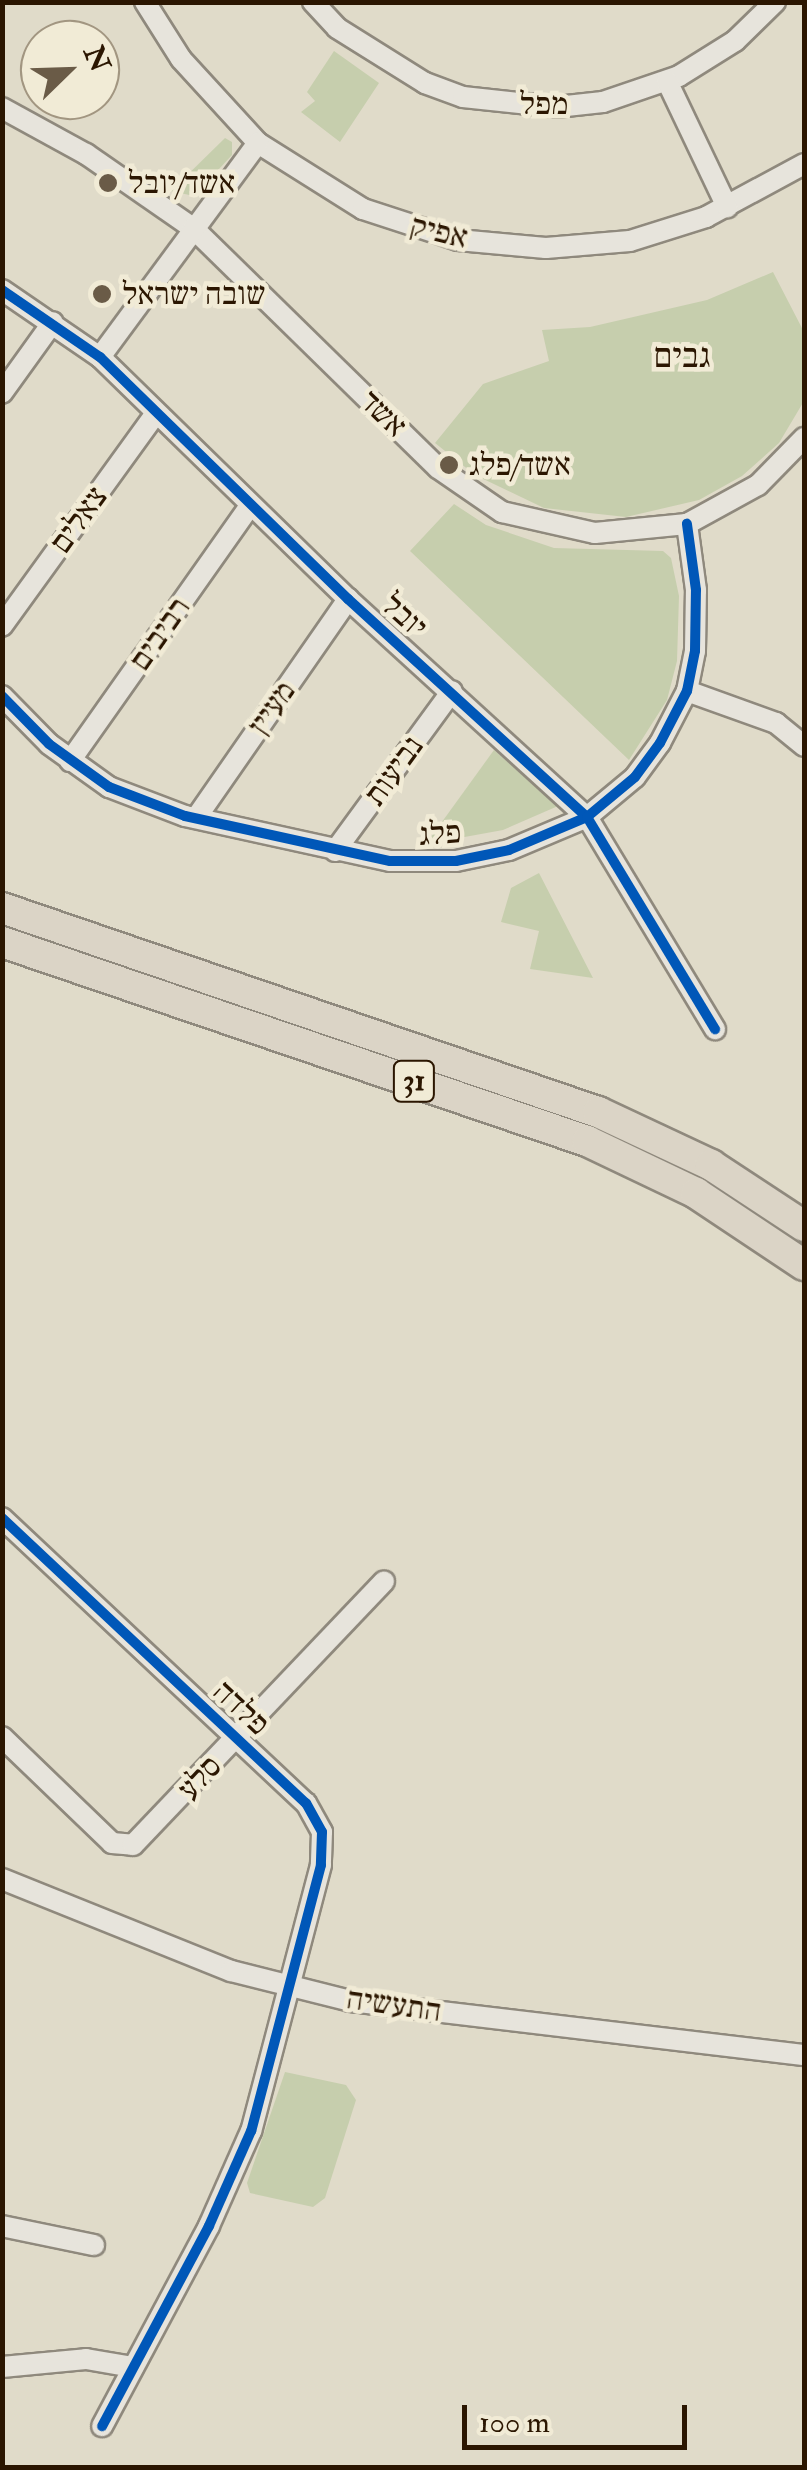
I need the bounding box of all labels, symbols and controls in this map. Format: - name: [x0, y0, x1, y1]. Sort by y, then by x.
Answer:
- north arrow: [20, 20, 120, 120]
- text: N: [75, 40, 117, 77]
- street label: מפל: [520, 85, 568, 123]
- place label: אשד/יובל: [128, 164, 236, 202]
- marker: אשד/יובל: [97, 172, 119, 194]
- street label: אפיק: [406, 206, 472, 258]
- place label: שובה ישראל: [122, 275, 266, 313]
- marker: שובה ישראל: [91, 283, 113, 305]
- district label: גבים: [653, 335, 711, 377]
- street label: אשד: [351, 382, 415, 446]
- place label: אשד/פלג: [469, 446, 571, 484]
- marker: אשד/פלג: [438, 454, 460, 476]
- street label: צאלים: [42, 479, 116, 561]
- street label: יובל: [373, 586, 435, 646]
- street label: רביבים: [121, 590, 199, 678]
- street label: מעיין: [240, 674, 304, 742]
- street label: נביעות: [356, 729, 432, 813]
- street label: פלג: [417, 813, 463, 855]
- road number: 31: [392, 1056, 436, 1106]
- street label: פלדה: [205, 1672, 277, 1744]
- street label: סלע: [170, 1748, 230, 1808]
- street label: התעשיה: [344, 1979, 444, 2031]
- scale bar: [467, 2385, 692, 2447]
- text: 100 m: [479, 2404, 550, 2441]

